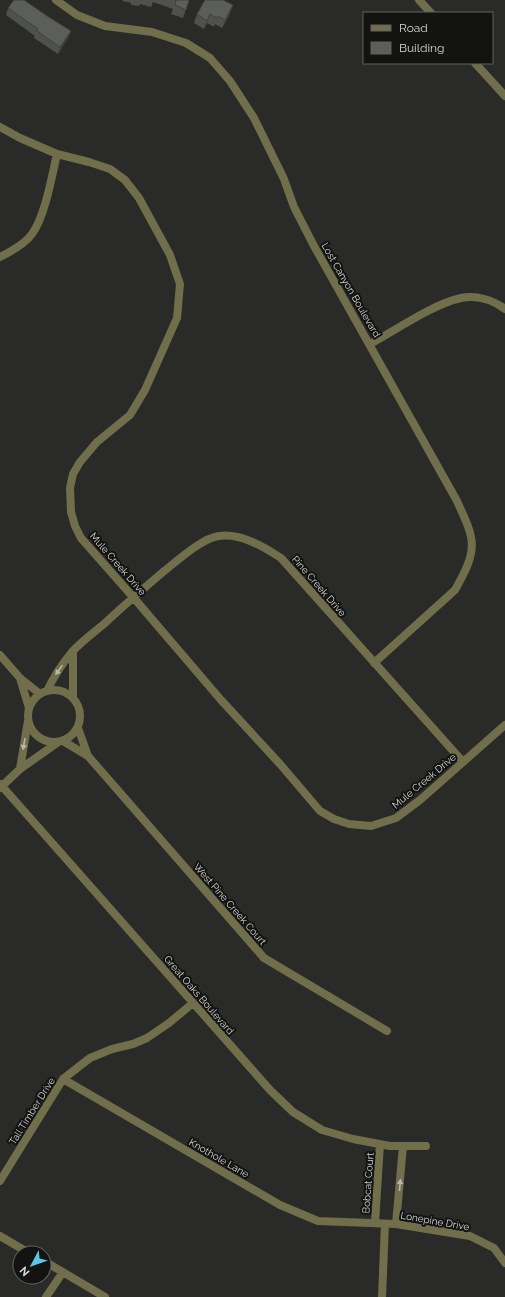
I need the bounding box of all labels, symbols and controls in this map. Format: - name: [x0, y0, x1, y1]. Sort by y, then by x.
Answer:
- legend: [363, 12, 493, 64]
- text: Road: [399, 21, 428, 35]
- text: Building: [399, 41, 445, 55]
- street label: Lost Canyon Boulevard: [319, 241, 383, 339]
- street label: Mule Creek Drive: [88, 530, 148, 598]
- street label: Pine Creek Drive: [290, 554, 348, 619]
- one-way arrow: [55, 665, 63, 675]
- one-way arrow: [21, 738, 27, 750]
- street label: Mule Creek Drive: [390, 751, 458, 811]
- street label: West Pine Creek Court: [192, 861, 269, 948]
- street label: Great Oaks Boulevard: [162, 953, 236, 1037]
- street label: Tall Timber Drive: [7, 1075, 57, 1147]
- street label: Knothole Lane: [187, 1136, 251, 1180]
- street label: Bobcat Court: [360, 1151, 376, 1214]
- one-way arrow: [396, 1179, 403, 1191]
- street label: Lonepine Drive: [400, 1210, 470, 1233]
- north arrow: [12, 1245, 52, 1285]
- text: N: [17, 1264, 32, 1279]

